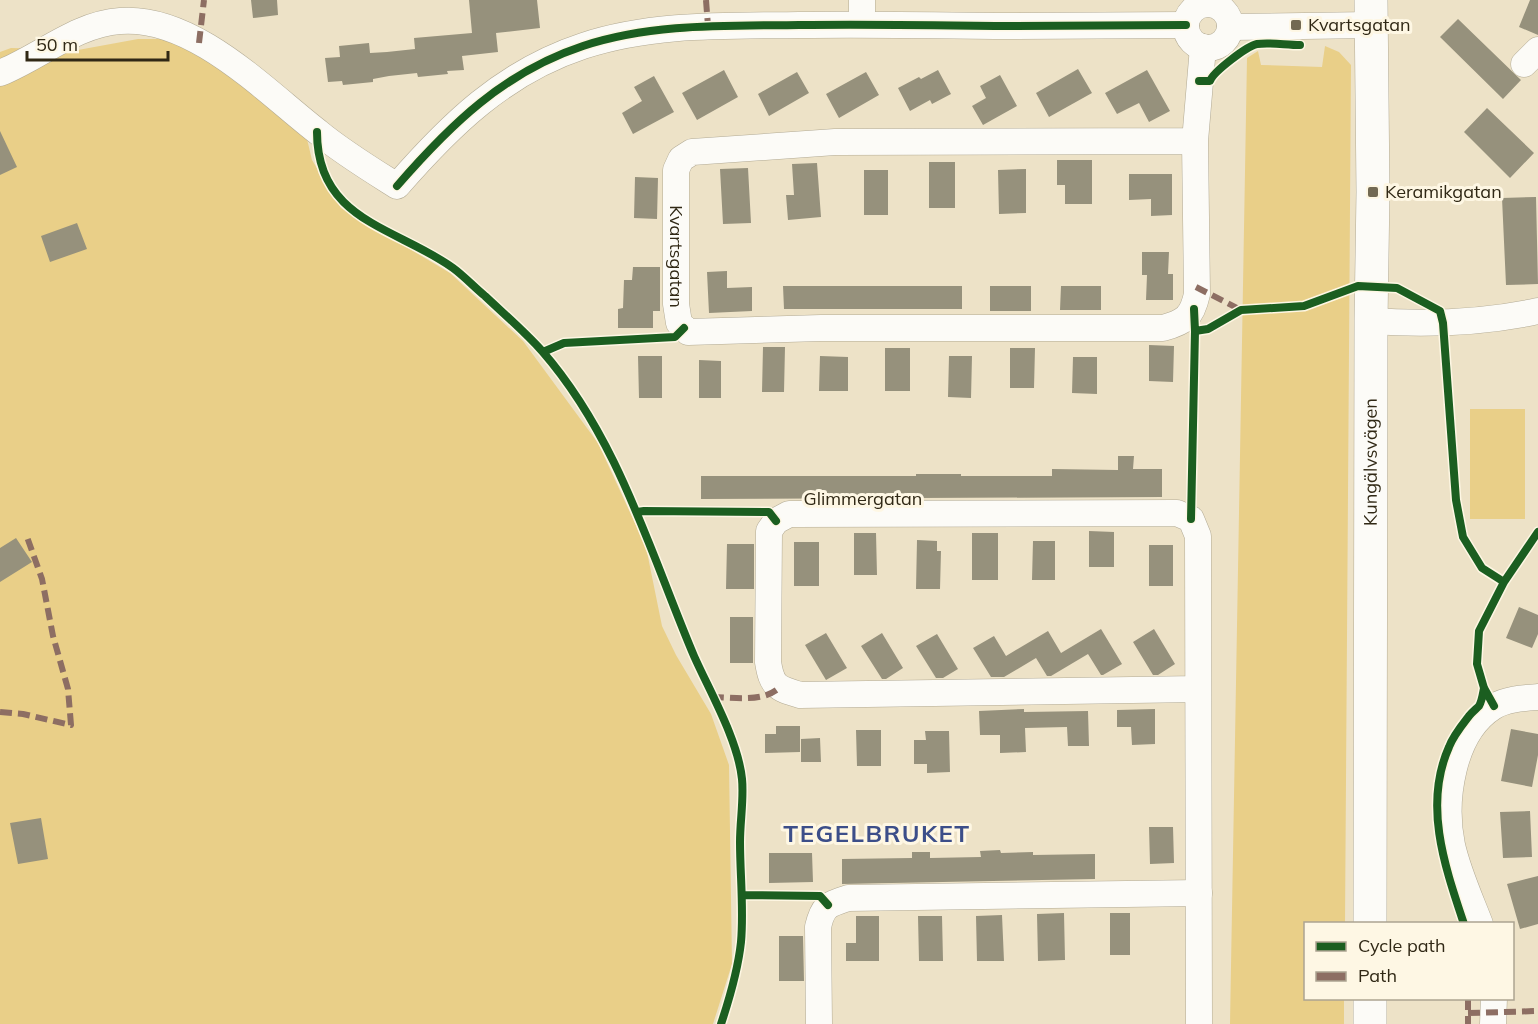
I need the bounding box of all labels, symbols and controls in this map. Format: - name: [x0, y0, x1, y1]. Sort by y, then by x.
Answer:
- place label: Kvartsgatan: [1308, 13, 1411, 36]
- marker: Kvartsgatan: [1289, 18, 1303, 32]
- scale bar: [27, 24, 168, 62]
- text: 50 m: [36, 33, 78, 56]
- place label: Keramikgatan: [1385, 180, 1502, 203]
- marker: Keramikgatan: [1366, 185, 1380, 199]
- street label: Kvartsgatan: [665, 205, 688, 308]
- street label: Kungälvsvägen: [1359, 398, 1382, 526]
- street label: Glimmergatan: [804, 487, 922, 510]
- district label: TEGELBRUKET: [783, 818, 971, 848]
- legend: [1304, 922, 1514, 1000]
- text: Cycle path: [1358, 934, 1445, 957]
- text: Path: [1358, 964, 1397, 987]

